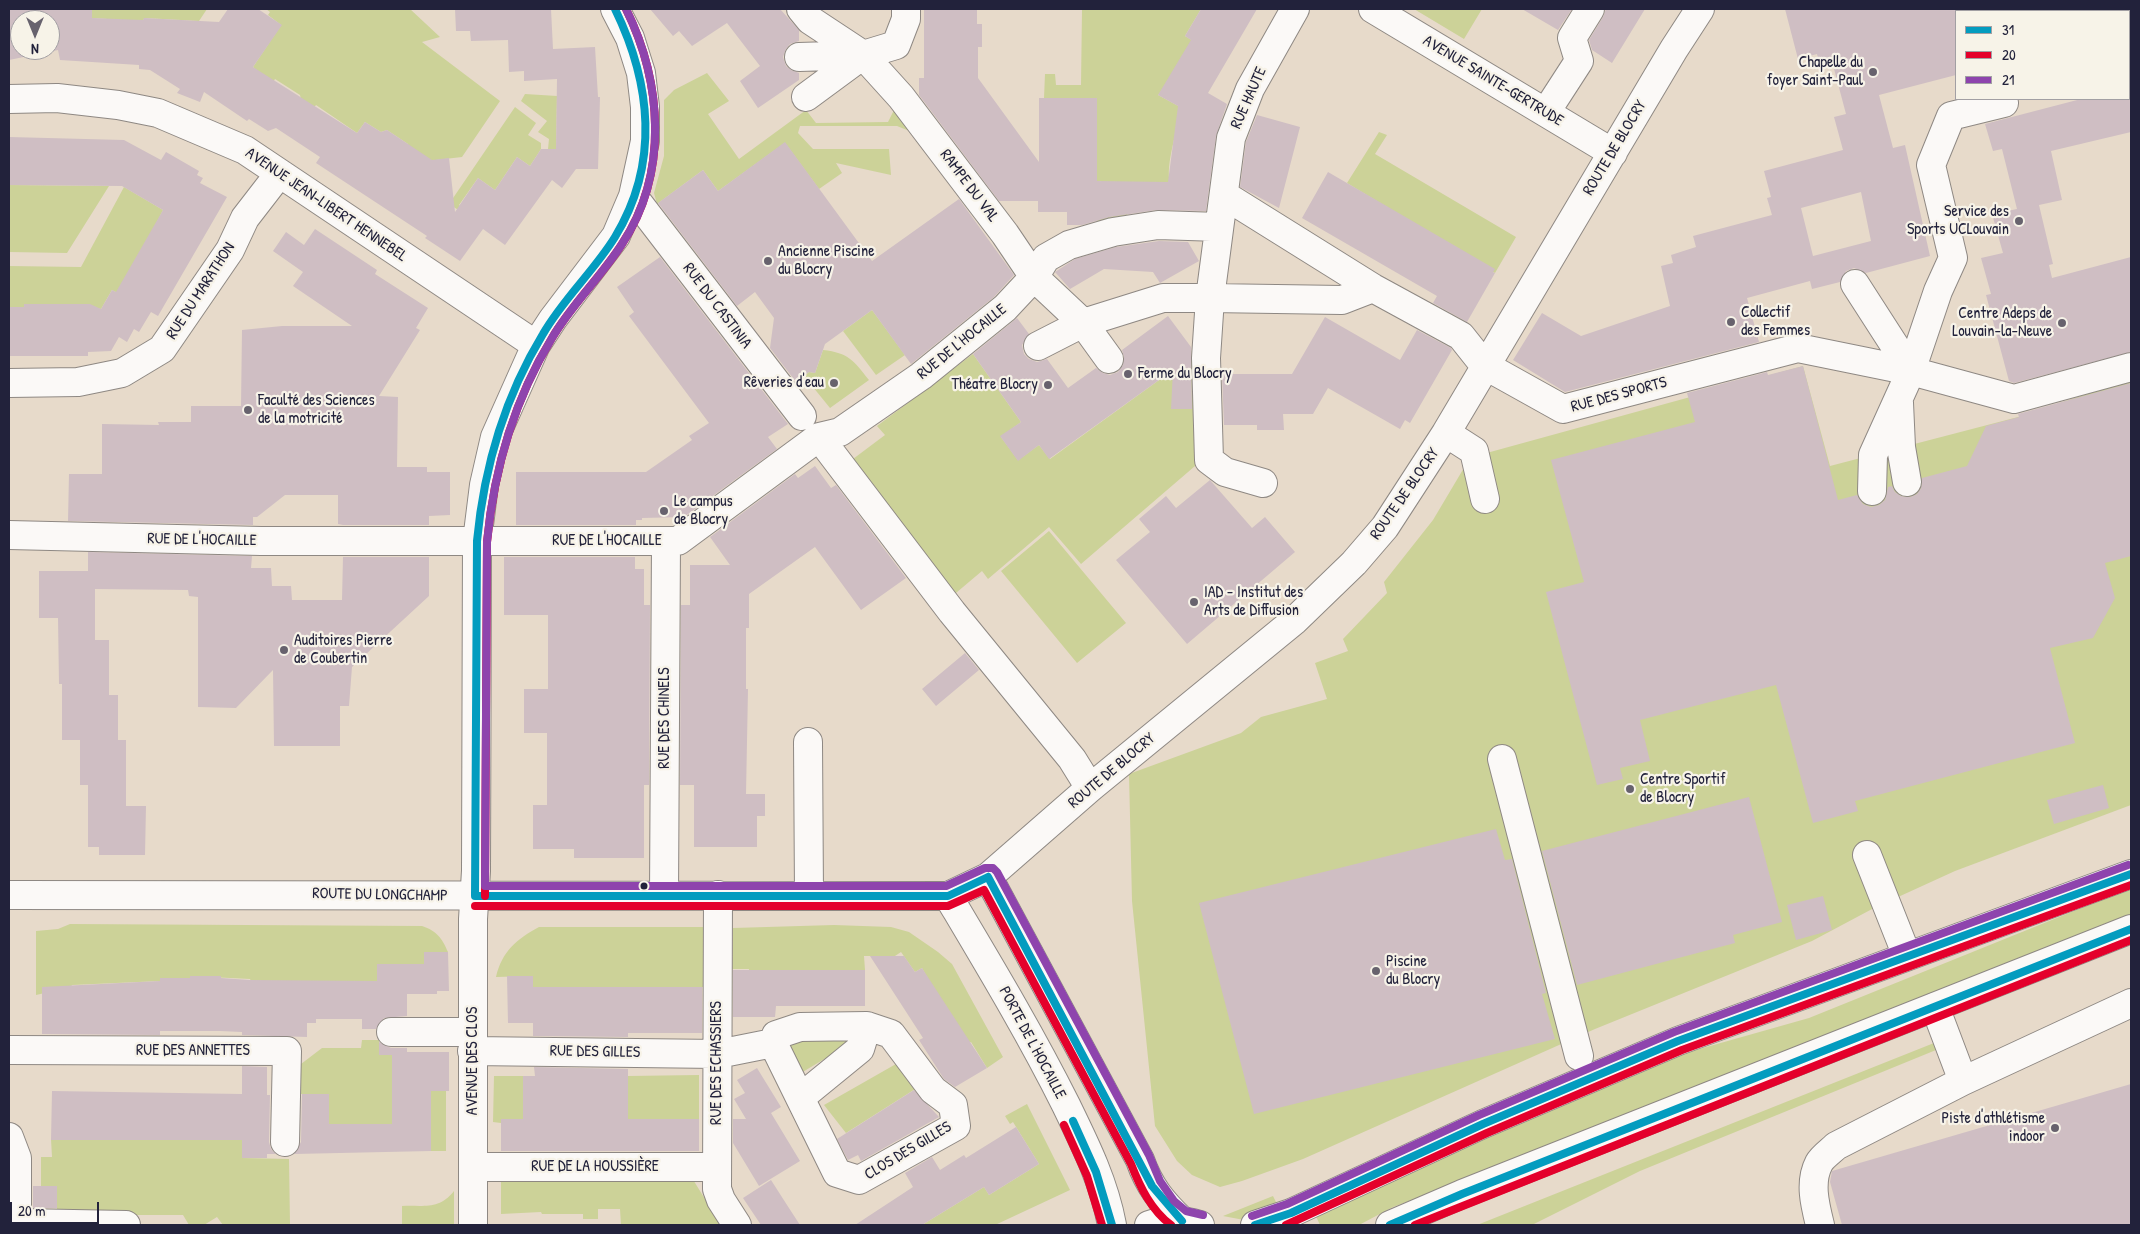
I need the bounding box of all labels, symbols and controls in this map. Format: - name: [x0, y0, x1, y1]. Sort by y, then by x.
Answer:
- north arrow: [10, 10, 60, 60]
- legend: [1955, 10, 2130, 100]
- text: 31: [2002, 19, 2014, 40]
- street label: AVENUE SAINTE-GERTRUDE: [1419, 31, 1567, 131]
- text: N: [31, 40, 39, 59]
- text: 20: [2002, 44, 2016, 65]
- place label: Chapelle du foyer Saint-Paul: [1767, 53, 1863, 91]
- street label: RUE HAUTE: [1227, 64, 1271, 132]
- marker: Chapelle du foyer Saint-Paul: [1867, 66, 1879, 78]
- text: 21: [2002, 69, 2014, 90]
- street label: ROUTE DE BLOCRY: [1579, 97, 1651, 199]
- street label: AVENUE JEAN-LIBERT HENNEBEL: [242, 144, 410, 266]
- street label: RAMPE DU VAL: [935, 146, 1003, 226]
- place label: Service des Sports UCLouvain: [1907, 202, 2009, 240]
- marker: Service des Sports UCLouvain: [2013, 215, 2025, 227]
- street label: RUE DU MARATHON: [163, 239, 239, 343]
- place label: Ancienne Piscine du Blocry: [778, 242, 875, 280]
- marker: Ancienne Piscine du Blocry: [762, 255, 774, 267]
- street label: RUE DU CASTINIA: [679, 259, 755, 353]
- street label: RUE DE L'HOCAILLE: [913, 300, 1011, 384]
- place label: Collectif des Femmes: [1741, 303, 1810, 341]
- place label: Centre Adeps de Louvain-la-Neuve: [1952, 304, 2052, 342]
- marker: Collectif des Femmes: [1725, 316, 1737, 328]
- marker: Centre Adeps de Louvain-la-Neuve: [2056, 317, 2068, 329]
- place label: Ferme du Blocry: [1138, 364, 1232, 384]
- marker: Ferme du Blocry: [1122, 368, 1134, 380]
- place label: Rêveries d'eau: [744, 373, 824, 393]
- street label: RUE DES SPORTS: [1569, 373, 1669, 417]
- place label: Théatre Blocry: [951, 375, 1038, 395]
- marker: Rêveries d'eau: [828, 377, 840, 389]
- marker: Théatre Blocry: [1042, 379, 1054, 391]
- place label: Faculté des Sciences de la motricité: [258, 391, 375, 429]
- marker: Faculté des Sciences de la motricité: [242, 404, 254, 416]
- street label: ROUTE DE BLOCRY: [1366, 444, 1444, 544]
- place label: Le campus de Blocry: [674, 492, 733, 530]
- marker: Le campus de Blocry: [658, 505, 670, 517]
- street label: RUE DE L'HOCAILLE: [147, 529, 257, 551]
- street label: RUE DE L'HOCAILLE: [552, 531, 662, 551]
- place label: IAD - Institut des Arts de Diffusion: [1204, 583, 1303, 621]
- marker: IAD - Institut des Arts de Diffusion: [1188, 596, 1200, 608]
- place label: Auditoires Pierre de Coubertin: [294, 631, 392, 669]
- marker: Auditoires Pierre de Coubertin: [278, 644, 290, 656]
- street label: RUE DES CHINELS: [655, 667, 675, 769]
- street label: ROUTE DE BLOCRY: [1065, 729, 1159, 813]
- place label: Centre Sportif de Blocry: [1640, 770, 1726, 808]
- marker: Centre Sportif de Blocry: [1624, 783, 1636, 795]
- unlabelled marker: [639, 881, 649, 891]
- street label: ROUTE DU LONGCHAMP: [312, 884, 448, 906]
- place label: Piscine du Blocry: [1386, 952, 1440, 990]
- marker: Piscine du Blocry: [1370, 965, 1382, 977]
- street label: PORTE DE L'HOCAILLE: [994, 983, 1070, 1103]
- street label: RUE DES ECHASSIERS: [707, 1001, 727, 1125]
- street label: AVENUE DES CLOS: [463, 1007, 483, 1115]
- street label: RUE DES ANNETTES: [136, 1041, 250, 1061]
- street label: RUE DES GILLES: [550, 1042, 640, 1062]
- place label: Piste d'athlétisme indoor: [1942, 1109, 2045, 1147]
- street label: CLOS DES GILLES: [861, 1118, 955, 1184]
- marker: Piste d'athlétisme indoor: [2049, 1122, 2061, 1134]
- street label: RUE DE LA HOUSSIÈRE: [531, 1157, 659, 1177]
- scale bar: [12, 1192, 101, 1224]
- text: 20 m: [18, 1200, 45, 1221]

